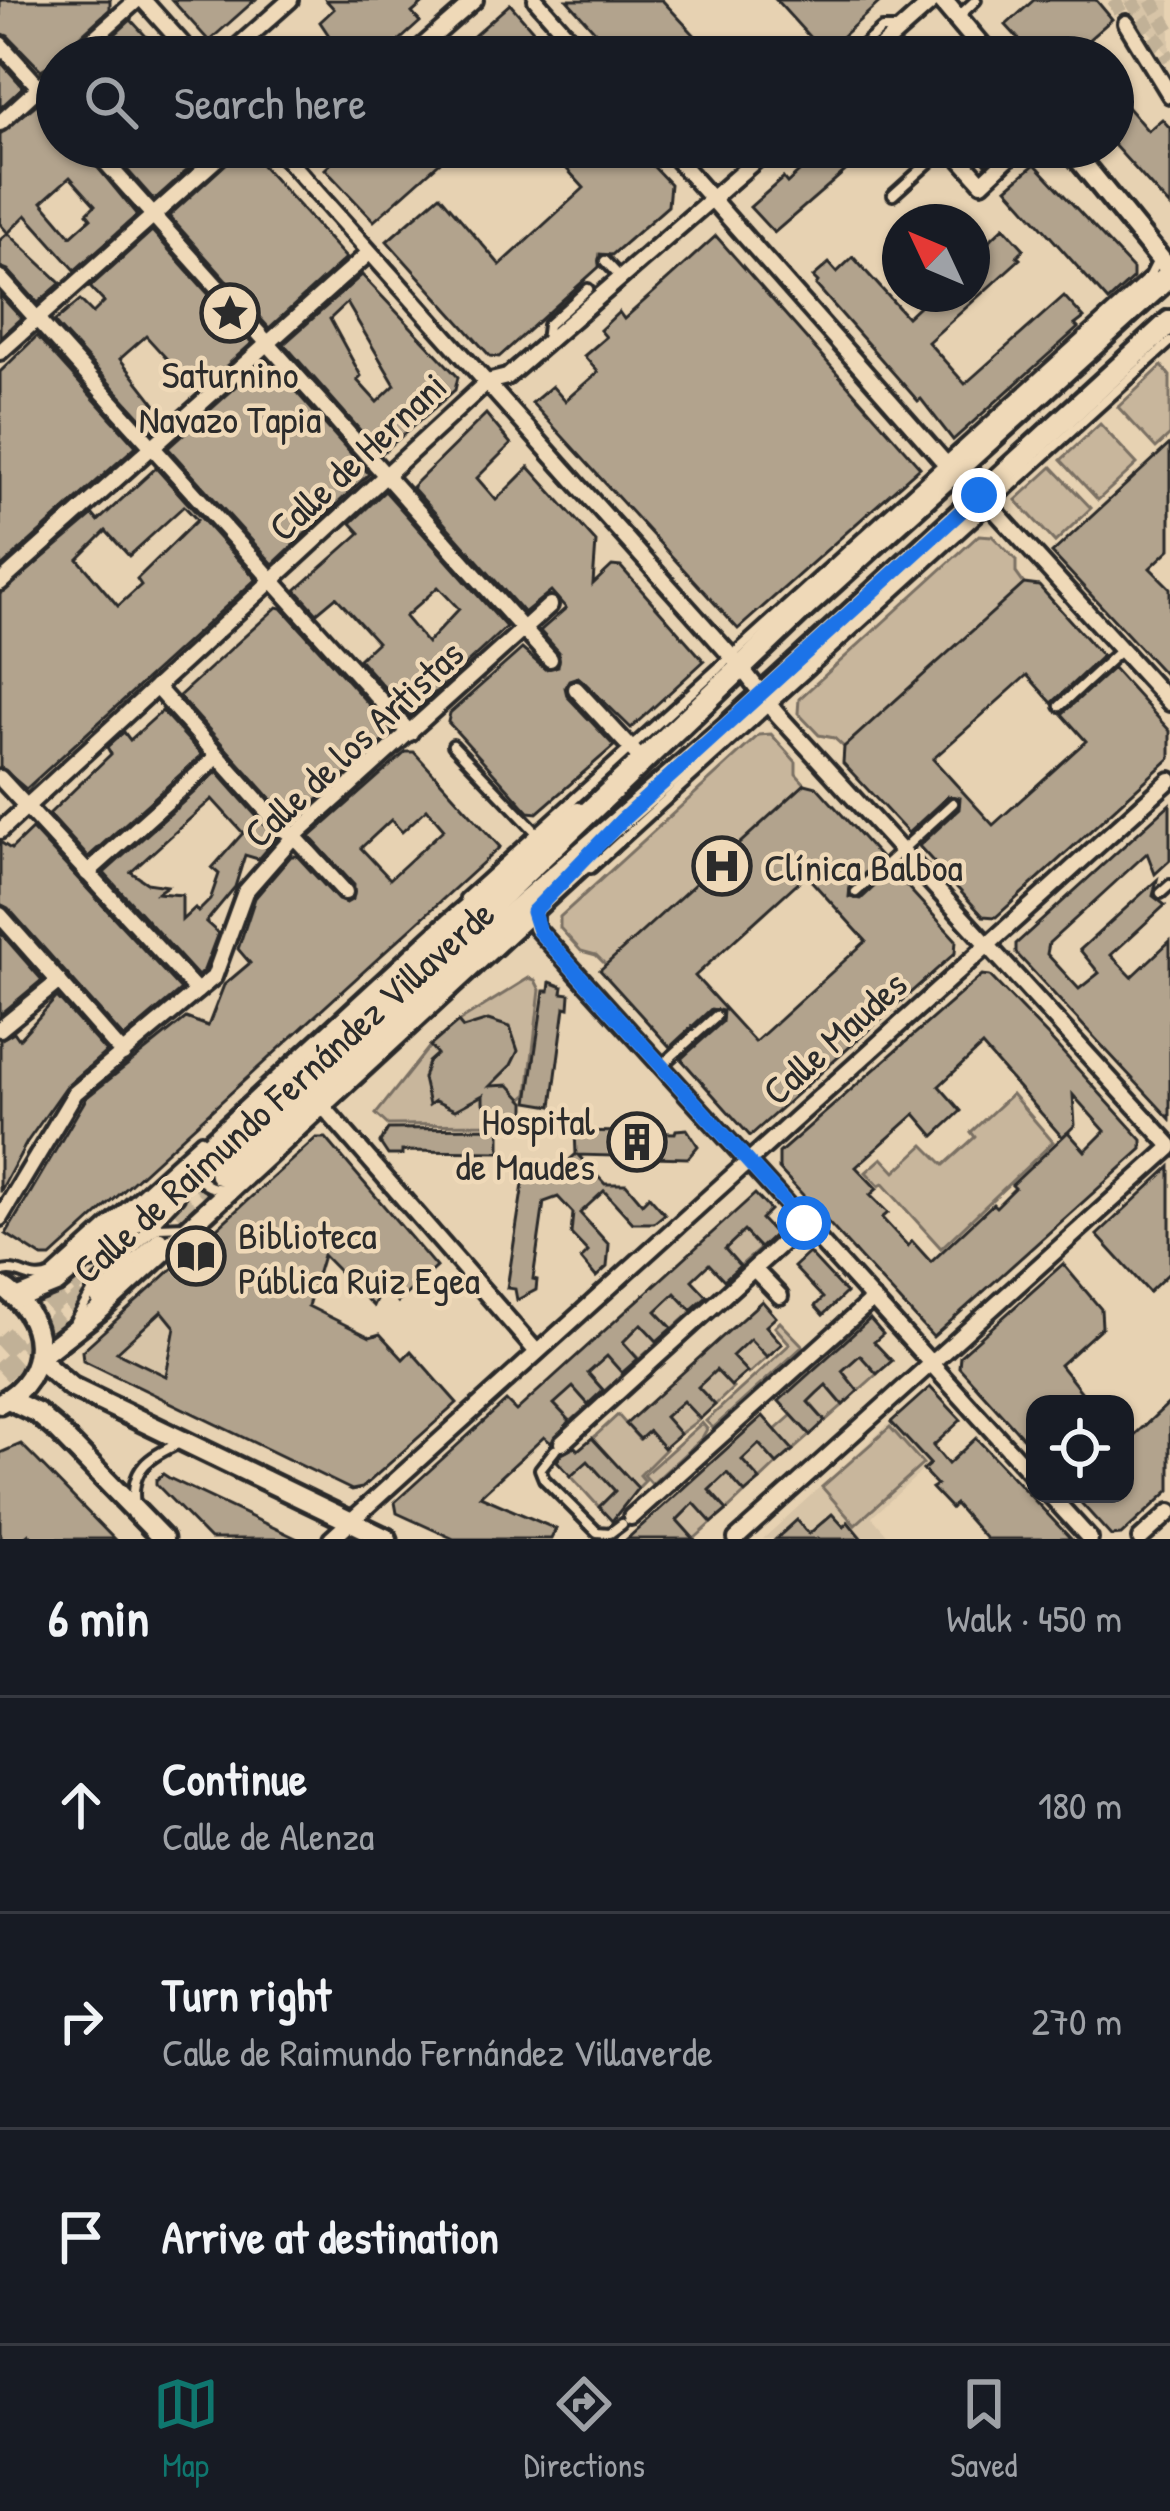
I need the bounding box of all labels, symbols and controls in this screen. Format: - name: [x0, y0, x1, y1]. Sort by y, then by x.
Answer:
- search box: [36, 36, 1134, 168]
- icon: search: [78, 69, 144, 135]
- text: Search here: [174, 72, 366, 133]
- north arrow: [882, 204, 990, 312]
- place icon: Saturnino Navazo Tapia: [199, 282, 261, 344]
- place label: Saturnino Navazo Tapia: [139, 347, 321, 445]
- street label: Calle de Hernani: [256, 360, 458, 552]
- route end: [952, 468, 1006, 522]
- street label: Calle de los Artistas: [232, 627, 474, 859]
- hospital icon: Clínica Balboa: [691, 835, 753, 897]
- place label: Clínica Balboa: [764, 840, 963, 893]
- street label: Calle de Raimundo Fernández Villaverde: [61, 887, 505, 1295]
- street label: Calle Maudes: [750, 958, 918, 1116]
- place label: Hospital de Maudes: [455, 1094, 596, 1192]
- building icon: Hospital de Maudes: [606, 1111, 668, 1173]
- route start: [777, 1196, 831, 1250]
- place label: Biblioteca Pública Ruiz Egea: [238, 1208, 480, 1306]
- library icon: Biblioteca Pública Ruiz Egea: [165, 1225, 227, 1287]
- map controls: [1026, 1395, 1134, 1503]
- button: locate: [1026, 1395, 1134, 1503]
- text: 6 min: [48, 1583, 149, 1652]
- text: Walk · 450 m: [946, 1591, 1122, 1644]
- text: Continue: [162, 1748, 307, 1809]
- icon: ahead: [48, 1772, 114, 1838]
- text: 180 m: [1038, 1778, 1122, 1831]
- text: Calle de Alenza: [162, 1809, 374, 1862]
- text: Turn right: [162, 1964, 331, 2025]
- icon: right: [48, 1988, 114, 2054]
- text: 270 m: [1031, 1994, 1122, 2047]
- text: Calle de Raimundo Fernández Villaverde: [162, 2025, 713, 2078]
- icon: arrive: [48, 2204, 114, 2270]
- text: Arrive at destination: [162, 2206, 499, 2267]
- tab: Map: [153, 2371, 219, 2487]
- tab: Directions: [524, 2371, 645, 2487]
- tab: Saved: [950, 2371, 1017, 2487]

